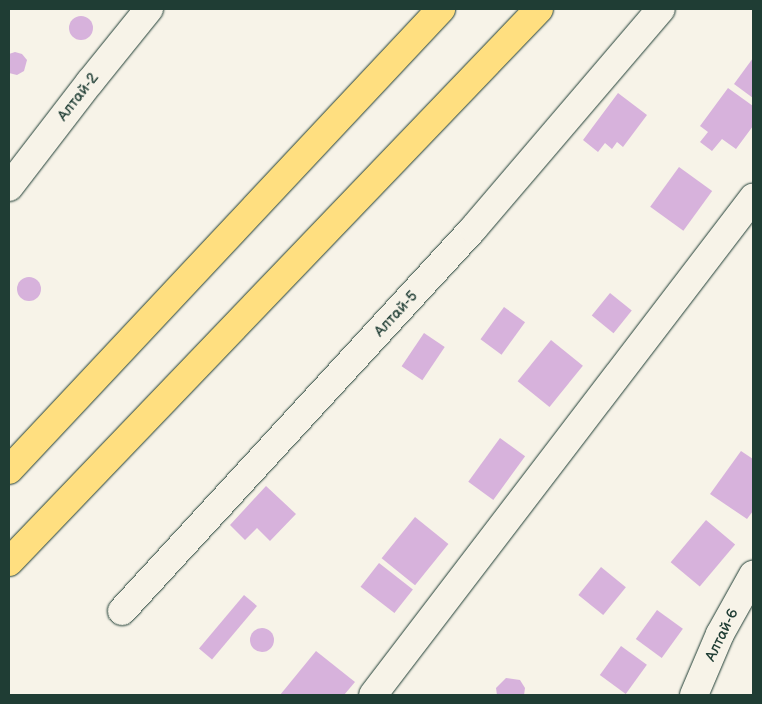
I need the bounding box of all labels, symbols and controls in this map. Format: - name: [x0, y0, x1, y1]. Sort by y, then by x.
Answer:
- street label: Алтай-2: [54, 69, 102, 125]
- street label: Алтай-5: [370, 287, 422, 341]
- street label: Алтай-6: [702, 606, 742, 664]

